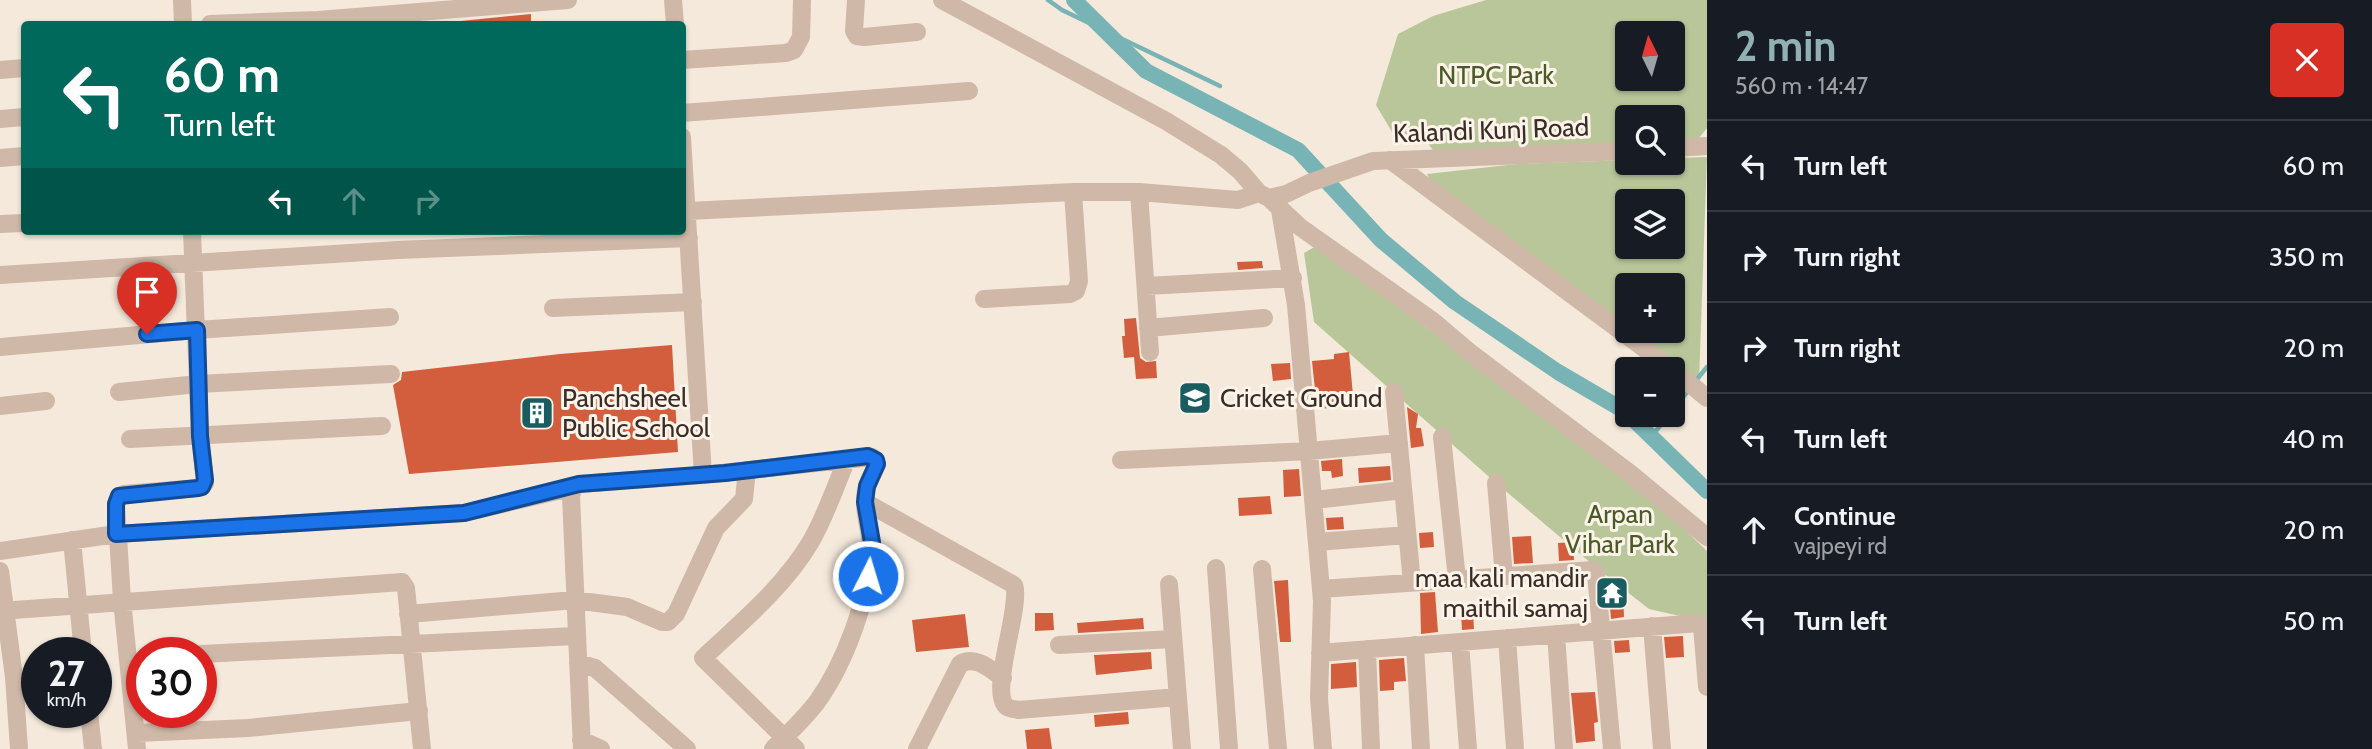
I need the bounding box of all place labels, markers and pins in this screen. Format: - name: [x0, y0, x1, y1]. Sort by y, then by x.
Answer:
- pin: [117, 262, 177, 334]
- school or university icon: Cricket Ground: [1176, 379, 1214, 417]
- place label: Panchsheel Public School: [562, 382, 710, 444]
- place label: Cricket Ground: [1220, 382, 1382, 414]
- building icon: Panchsheel Public School: [518, 394, 556, 432]
- place label: maa kali mandir maithil samaj: [1415, 562, 1589, 624]
- temple icon: maa kali mandir maithil samaj: [1593, 574, 1631, 612]

